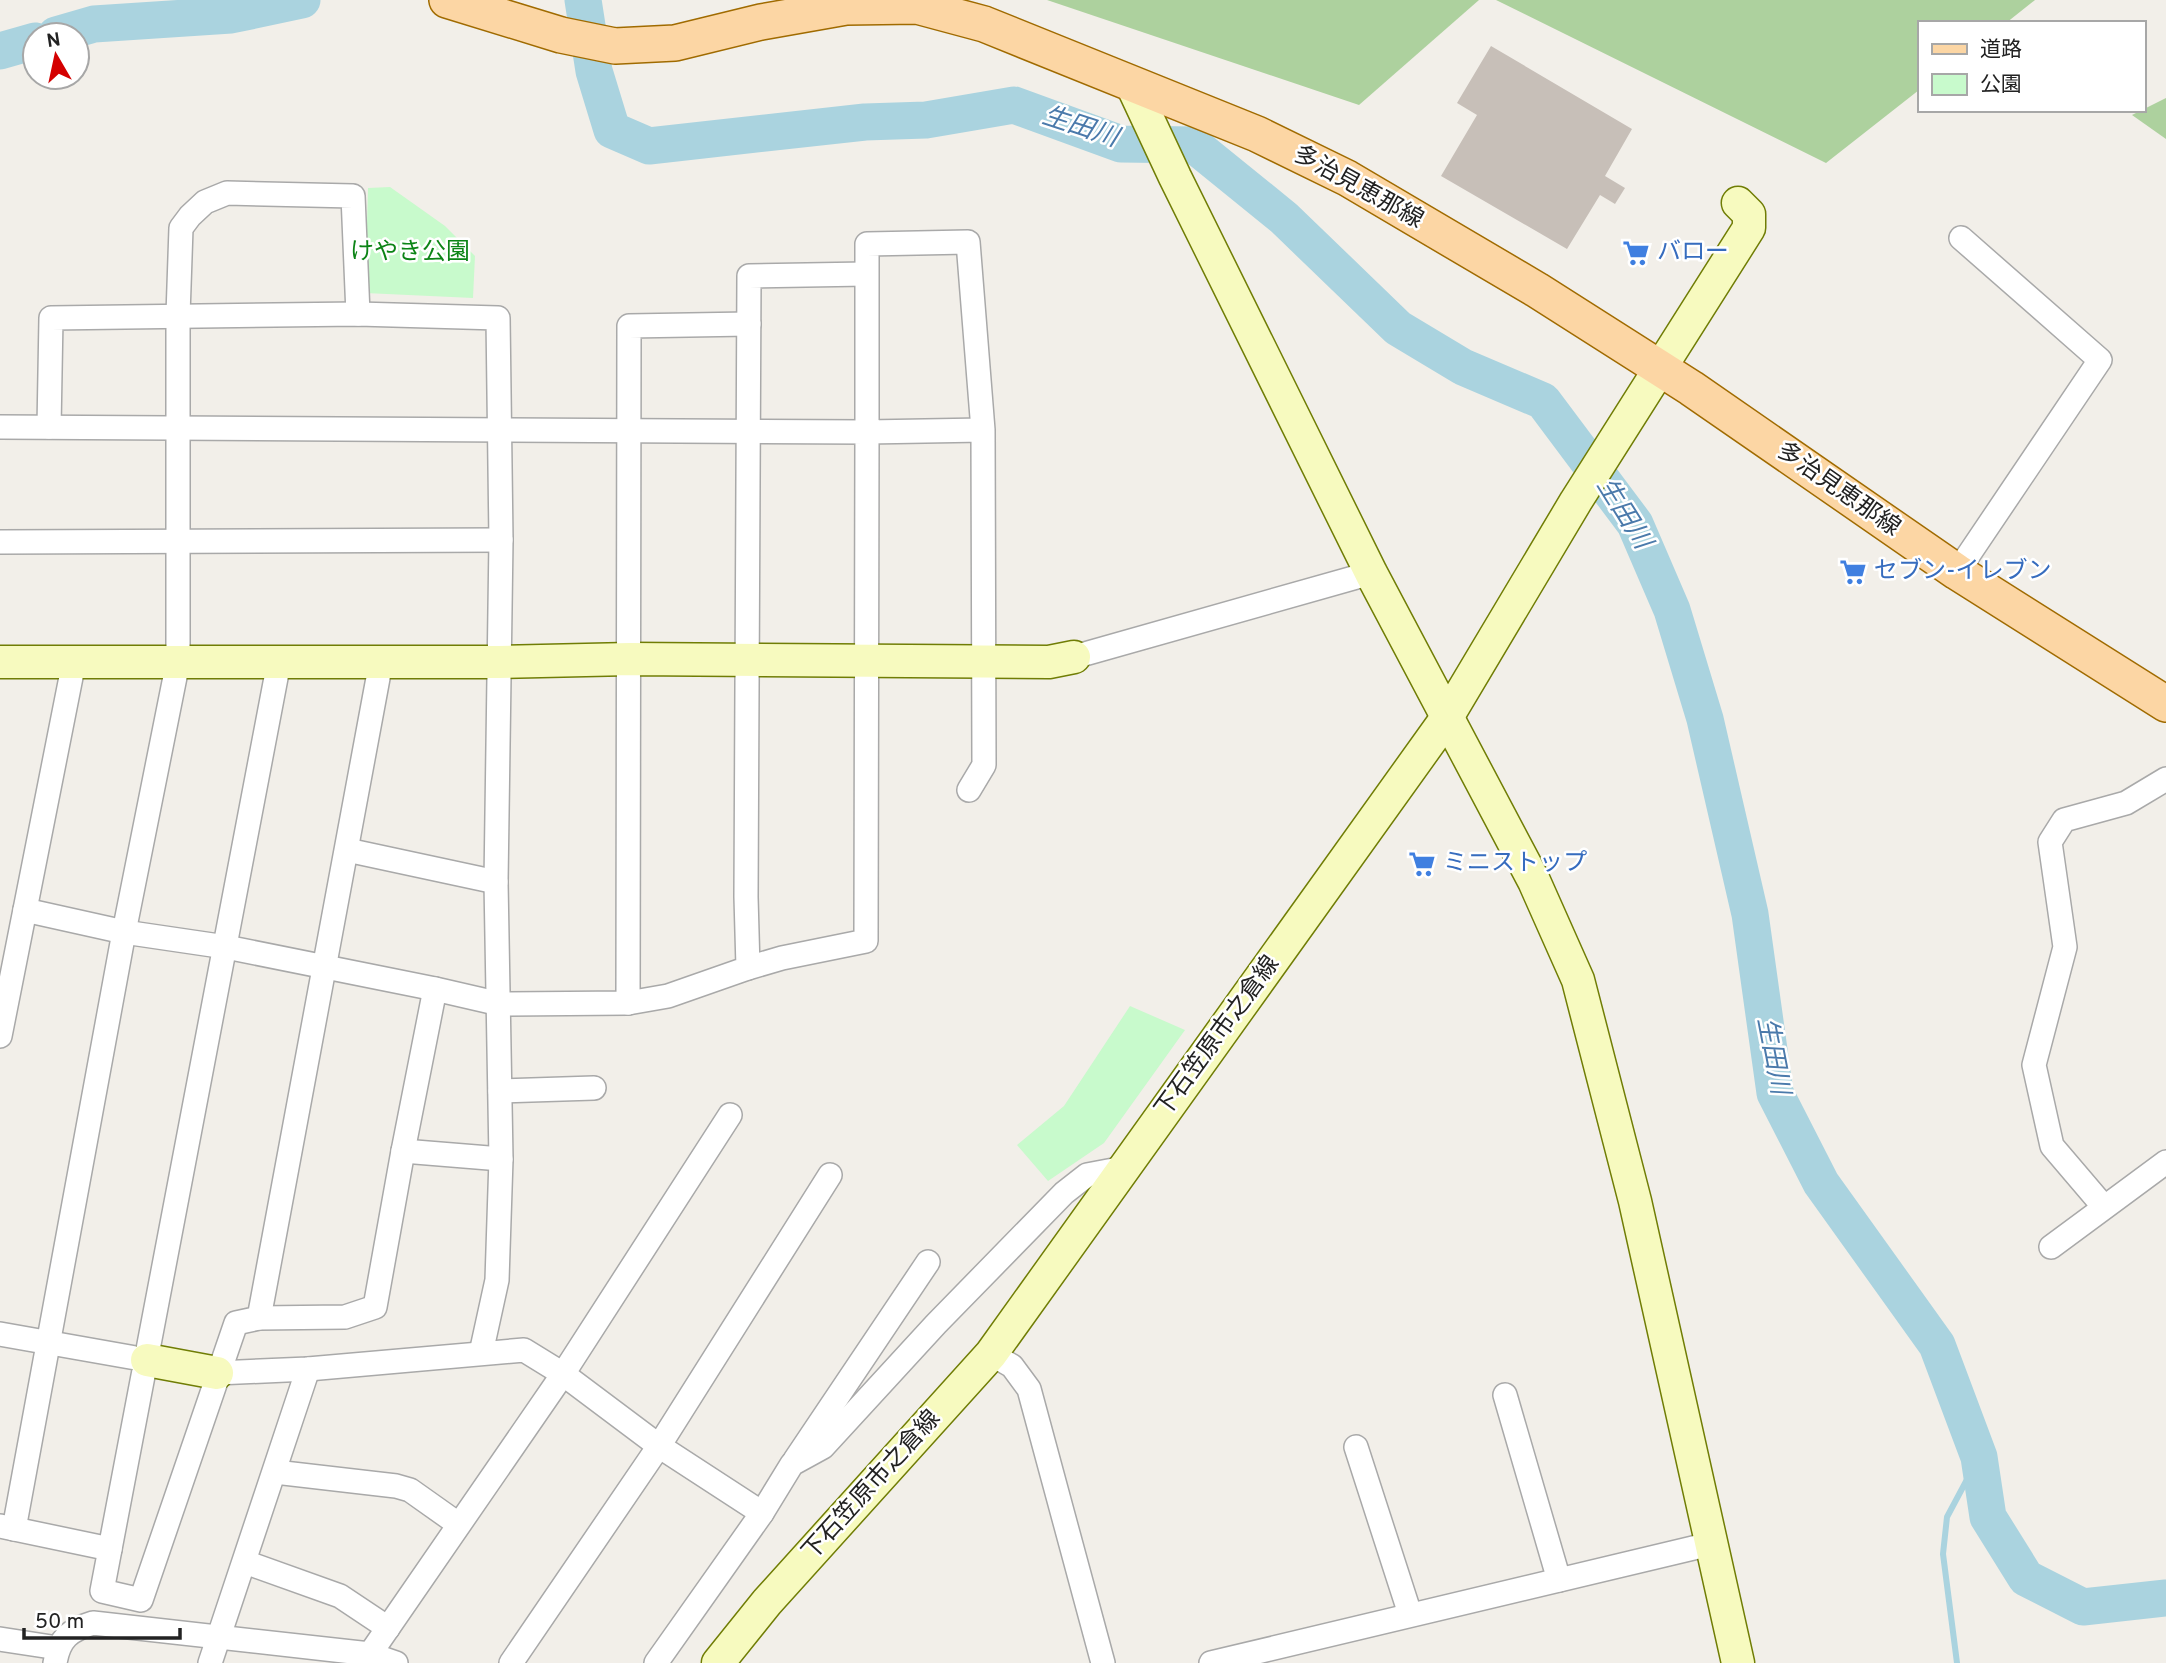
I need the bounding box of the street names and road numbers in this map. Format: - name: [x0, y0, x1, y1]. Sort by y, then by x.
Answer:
- street label: 多治見恵那線: [1288, 140, 1428, 236]
- street label: 多治見恵那線: [1770, 436, 1906, 544]
- street label: 下石笠原市之倉線: [1149, 951, 1287, 1123]
- street label: 下石笠原市之倉線: [797, 1405, 947, 1567]

